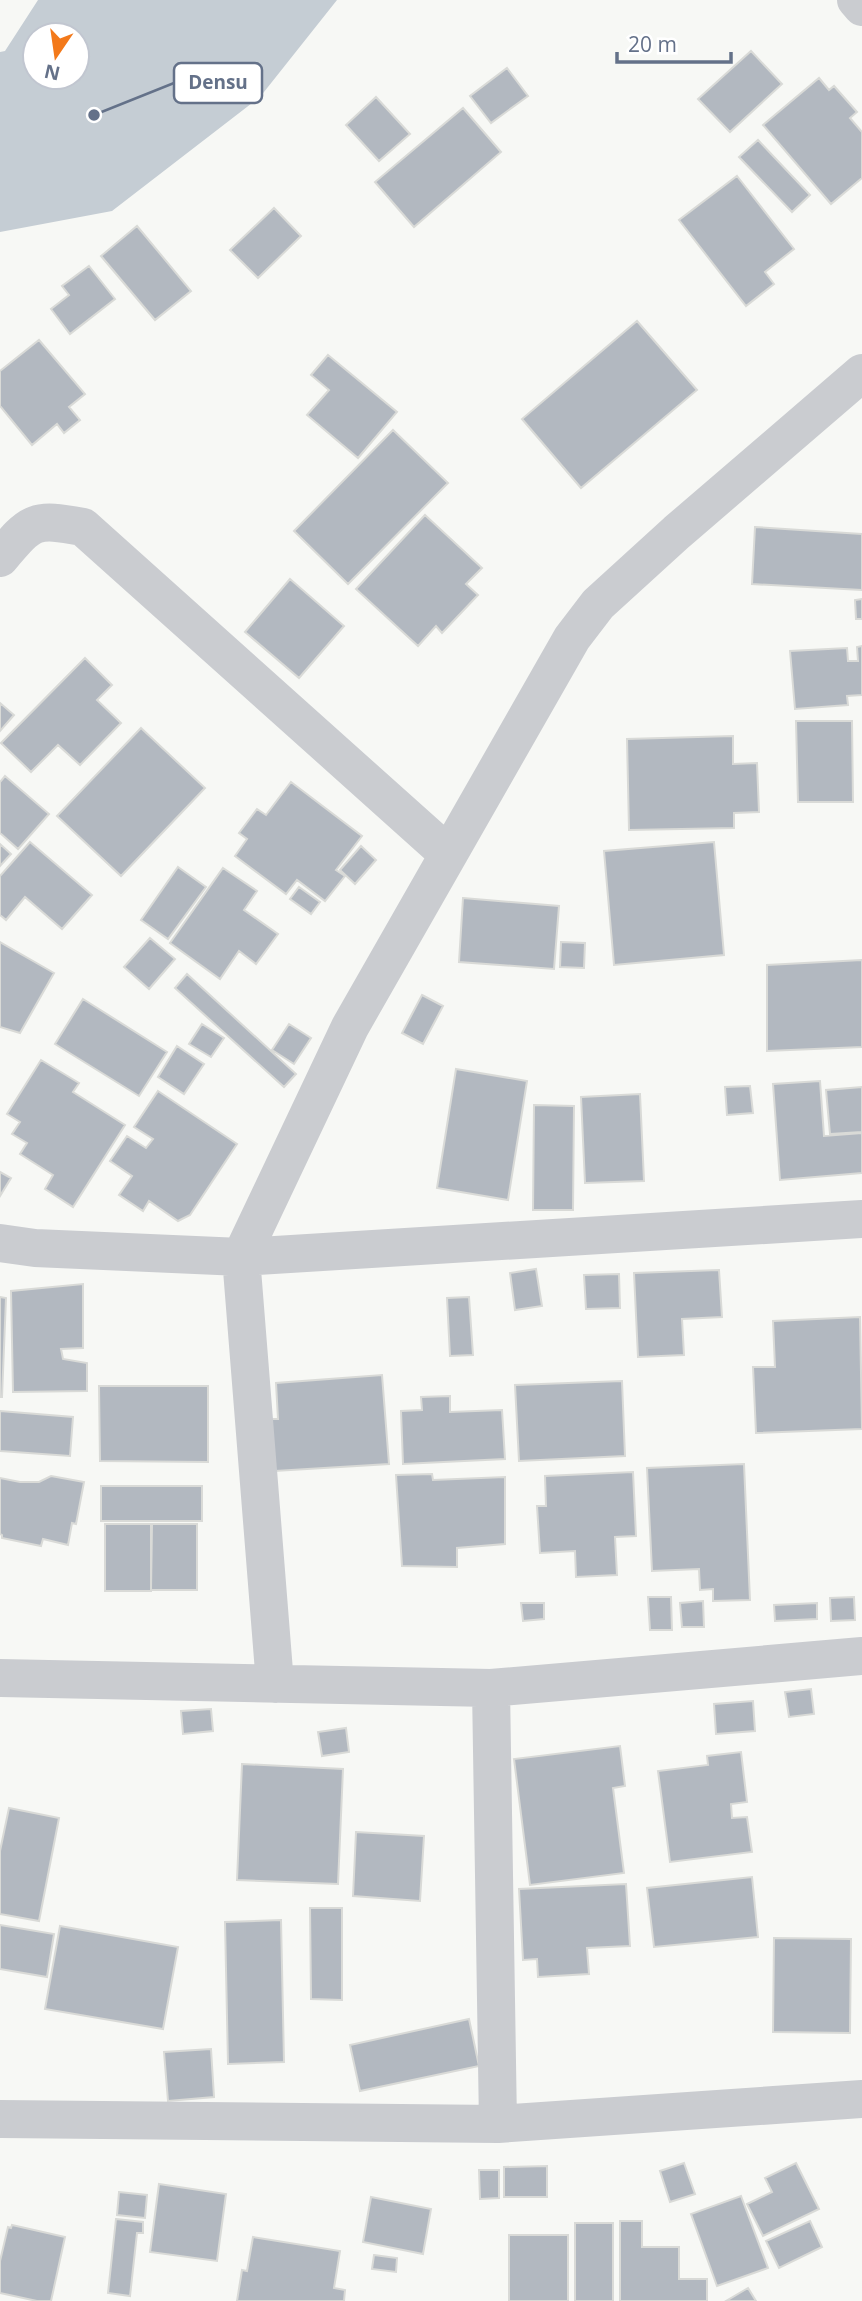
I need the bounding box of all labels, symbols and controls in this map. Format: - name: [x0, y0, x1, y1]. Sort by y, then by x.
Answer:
- north arrow: [21, 21, 91, 91]
- scale bar: [617, 21, 731, 65]
- text: 20 m: [628, 30, 677, 58]
- text: N: [42, 58, 63, 87]
- callout: Densu: [174, 63, 262, 103]
- text: Densu: [188, 69, 248, 95]

